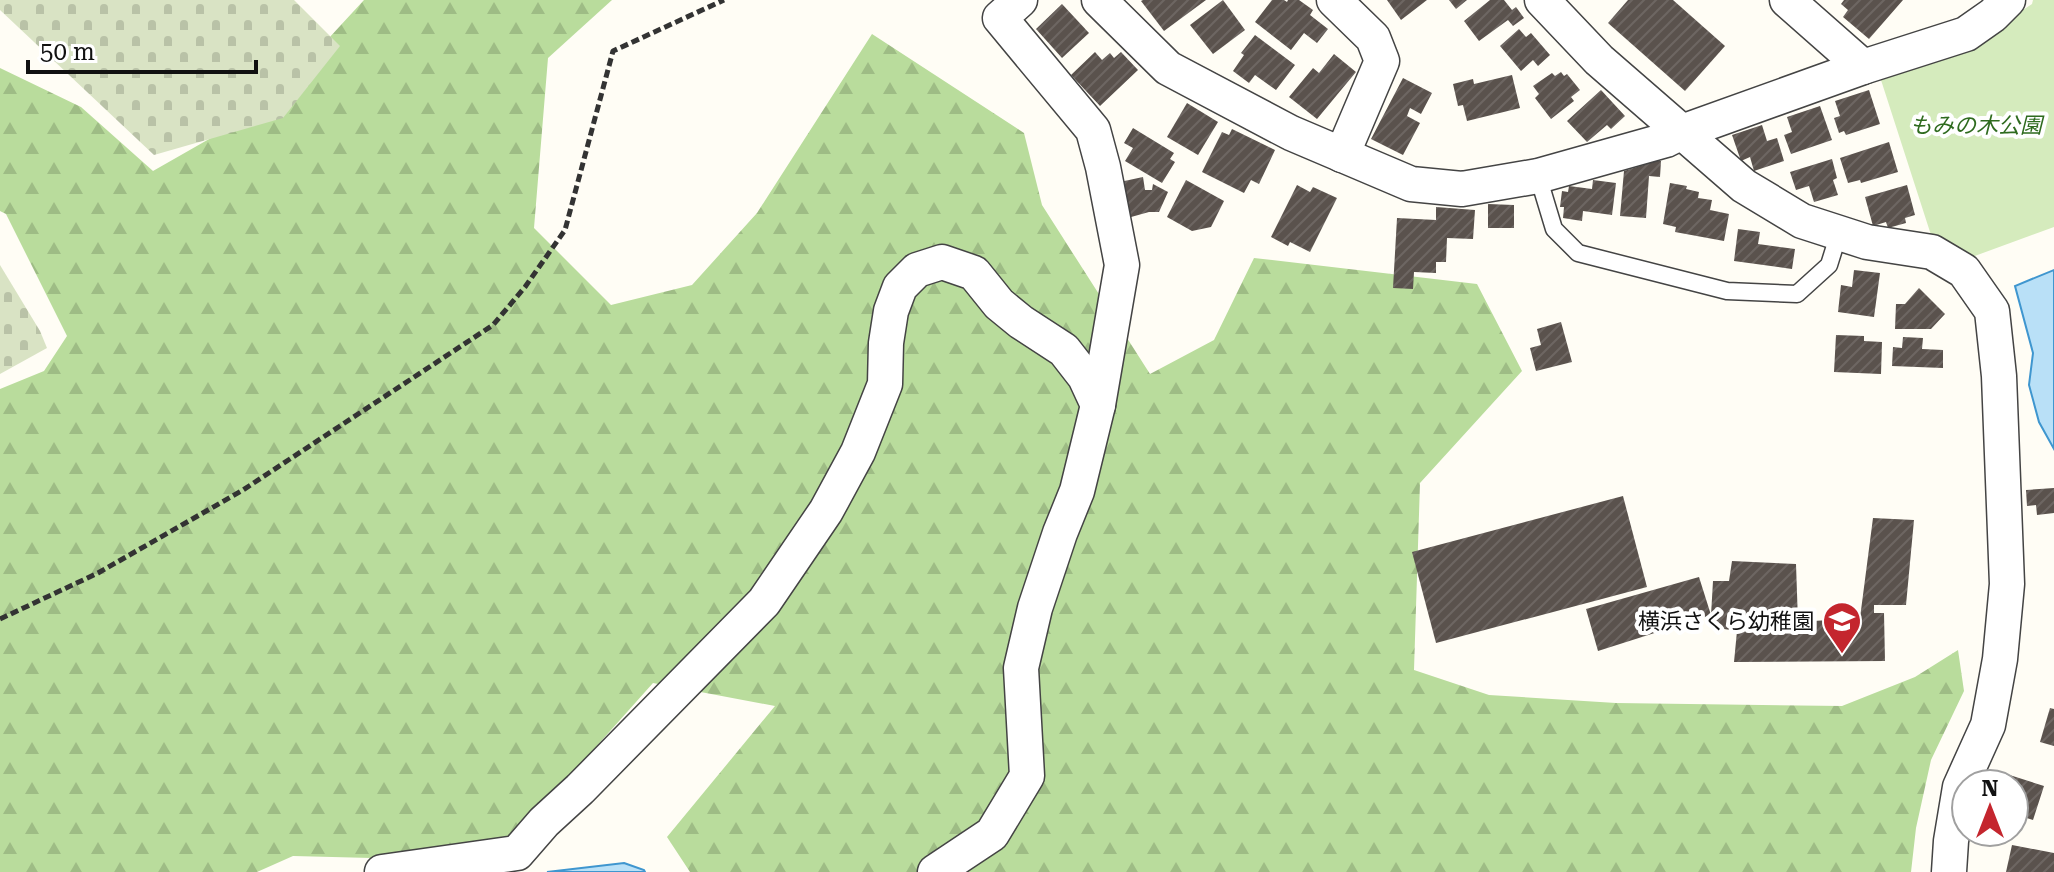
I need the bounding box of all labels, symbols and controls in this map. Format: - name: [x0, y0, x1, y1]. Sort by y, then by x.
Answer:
- scale bar: [28, 24, 256, 74]
- text: 50 m: [40, 38, 95, 66]
- park label: もみの木公園: [1910, 113, 2045, 138]
- school or university icon: 横浜さくら幼稚園: [1821, 600, 1863, 655]
- place label: 横浜さくら幼稚園: [1638, 609, 1814, 634]
- north arrow: [1950, 768, 2030, 848]
- text: N: [1982, 776, 1999, 801]

